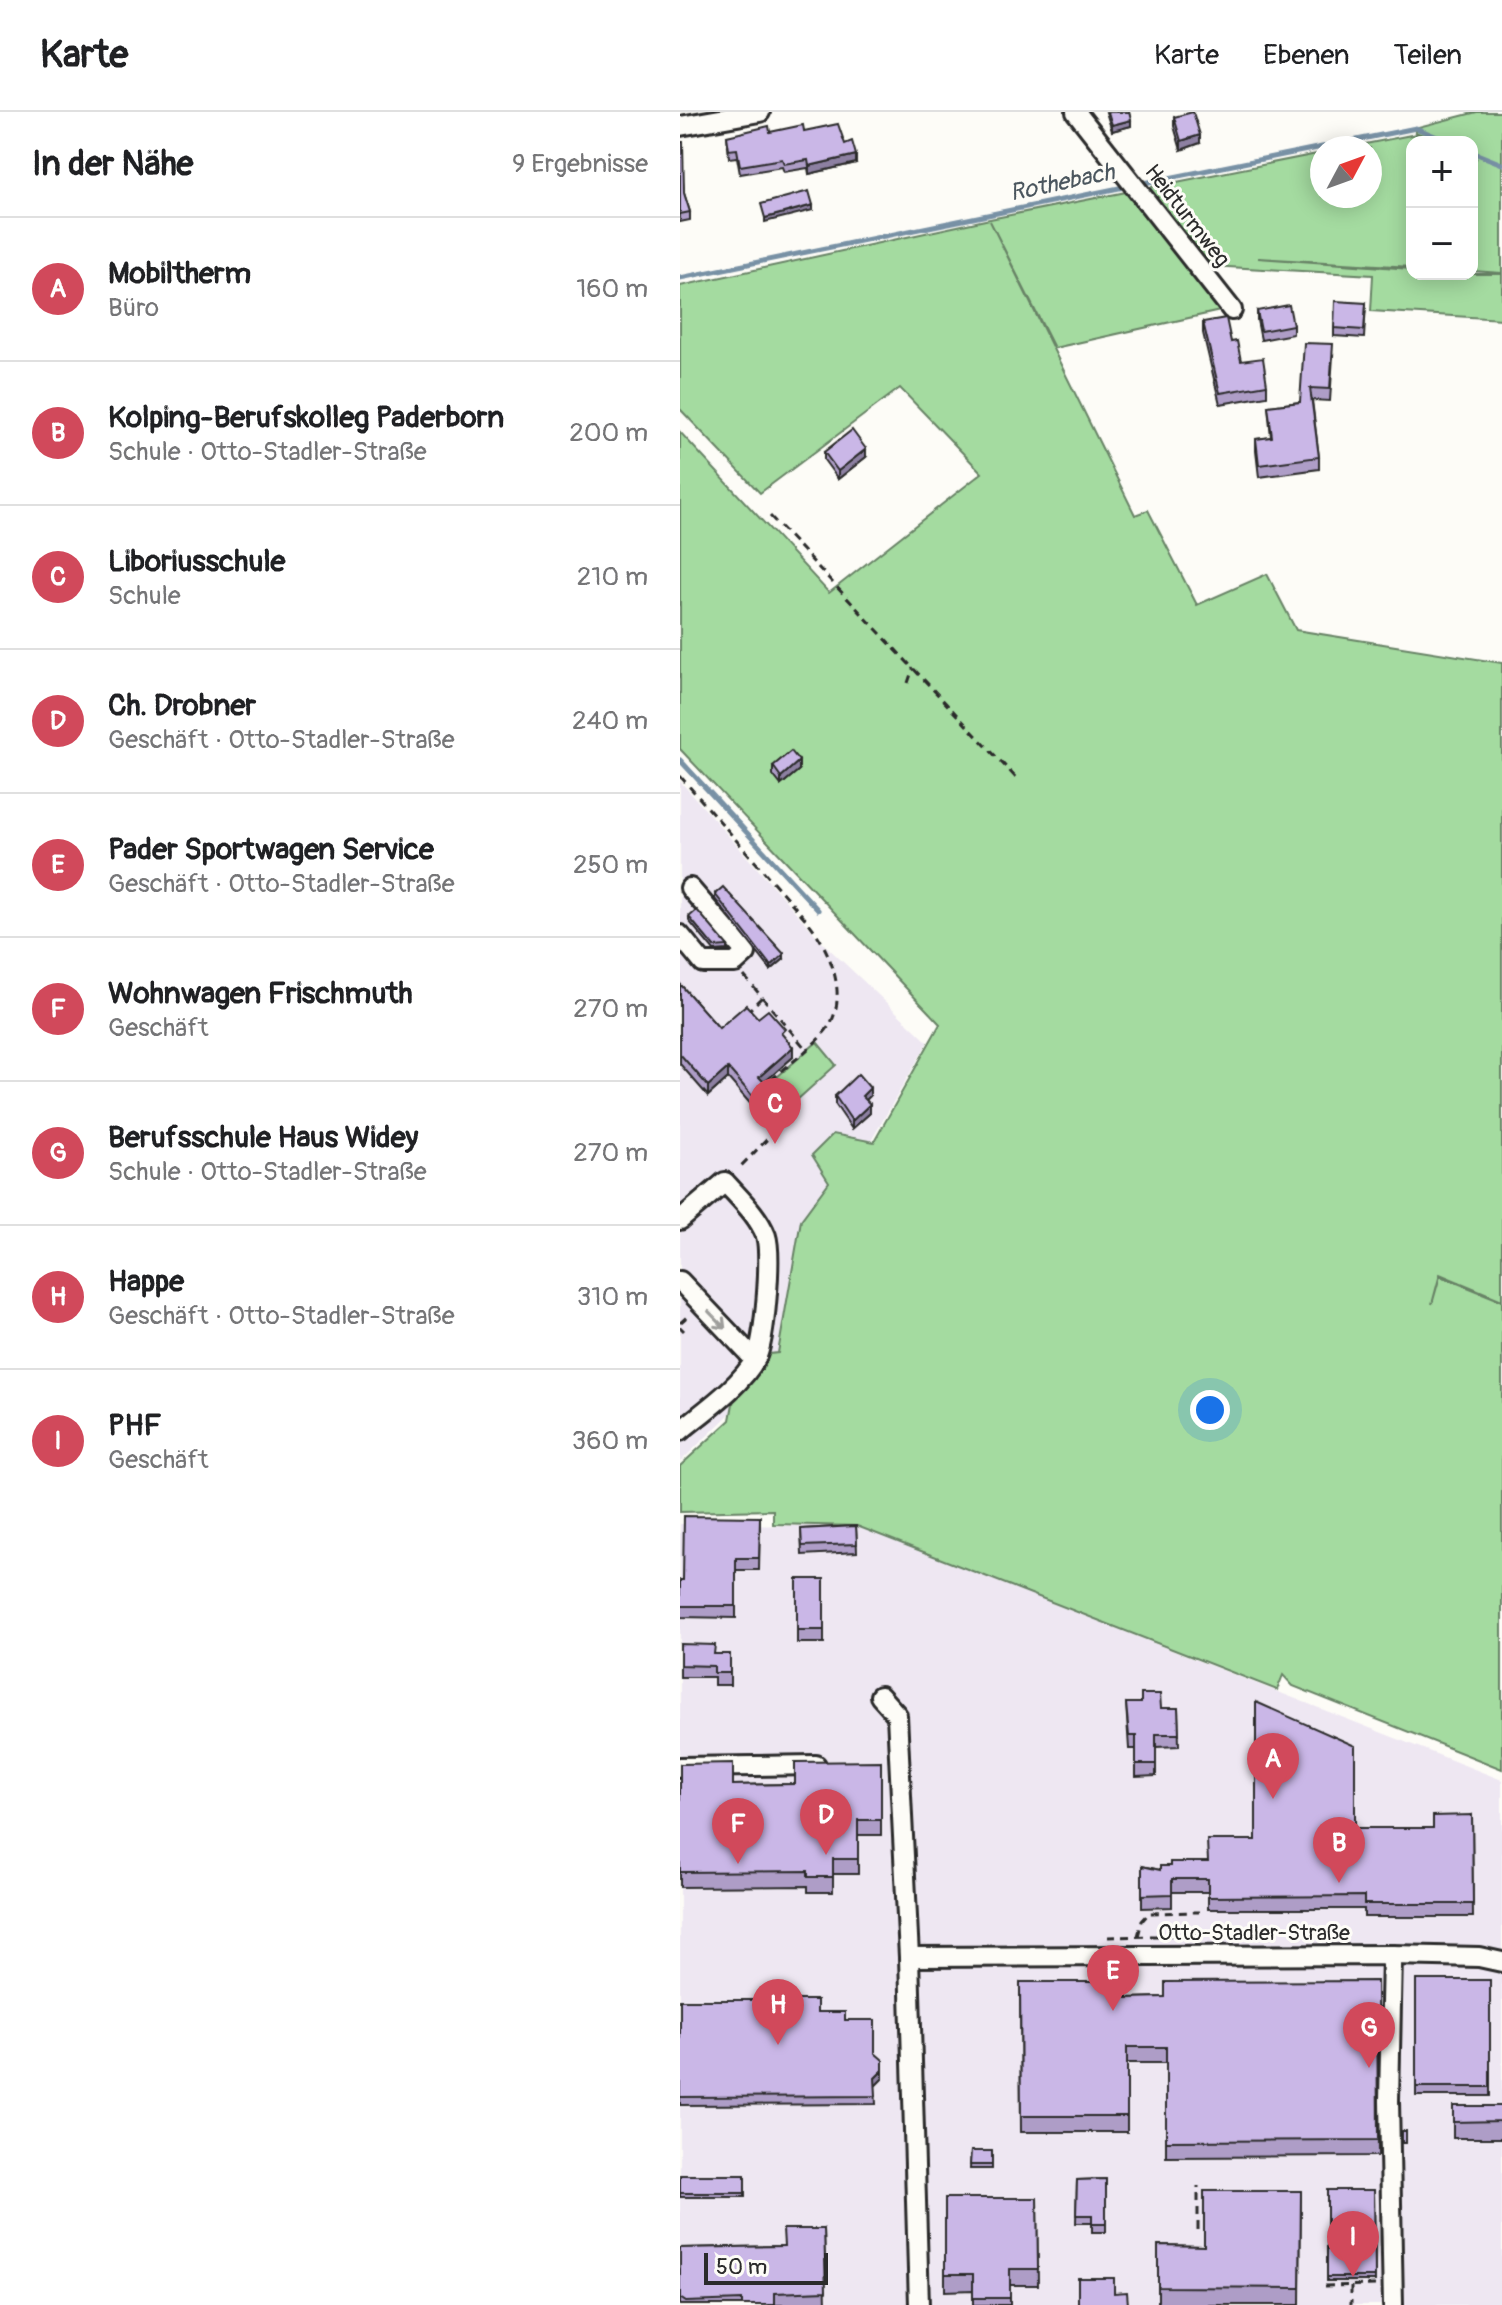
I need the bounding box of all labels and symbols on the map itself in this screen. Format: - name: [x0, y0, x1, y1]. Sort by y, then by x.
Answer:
- north arrow: [1310, 136, 1382, 208]
- water label: Rothebach: [1007, 157, 1119, 208]
- street label: Heidturmweg: [1138, 159, 1236, 273]
- pin: C: [749, 1078, 801, 1144]
- one-way arrow: [708, 1310, 727, 1330]
- your location: [1190, 1390, 1230, 1430]
- pin: A: [1247, 1733, 1299, 1799]
- pin: D: [800, 1789, 852, 1855]
- pin: F: [712, 1798, 764, 1864]
- pin: B: [1313, 1817, 1365, 1883]
- street label: Otto-Stadler-Straße: [1158, 1919, 1350, 1947]
- pin: E: [1087, 1945, 1139, 2011]
- pin: H: [752, 1979, 804, 2045]
- pin: G: [1343, 2002, 1395, 2068]
- pin: I: [1327, 2211, 1379, 2277]
- scale bar: [704, 2249, 828, 2285]

